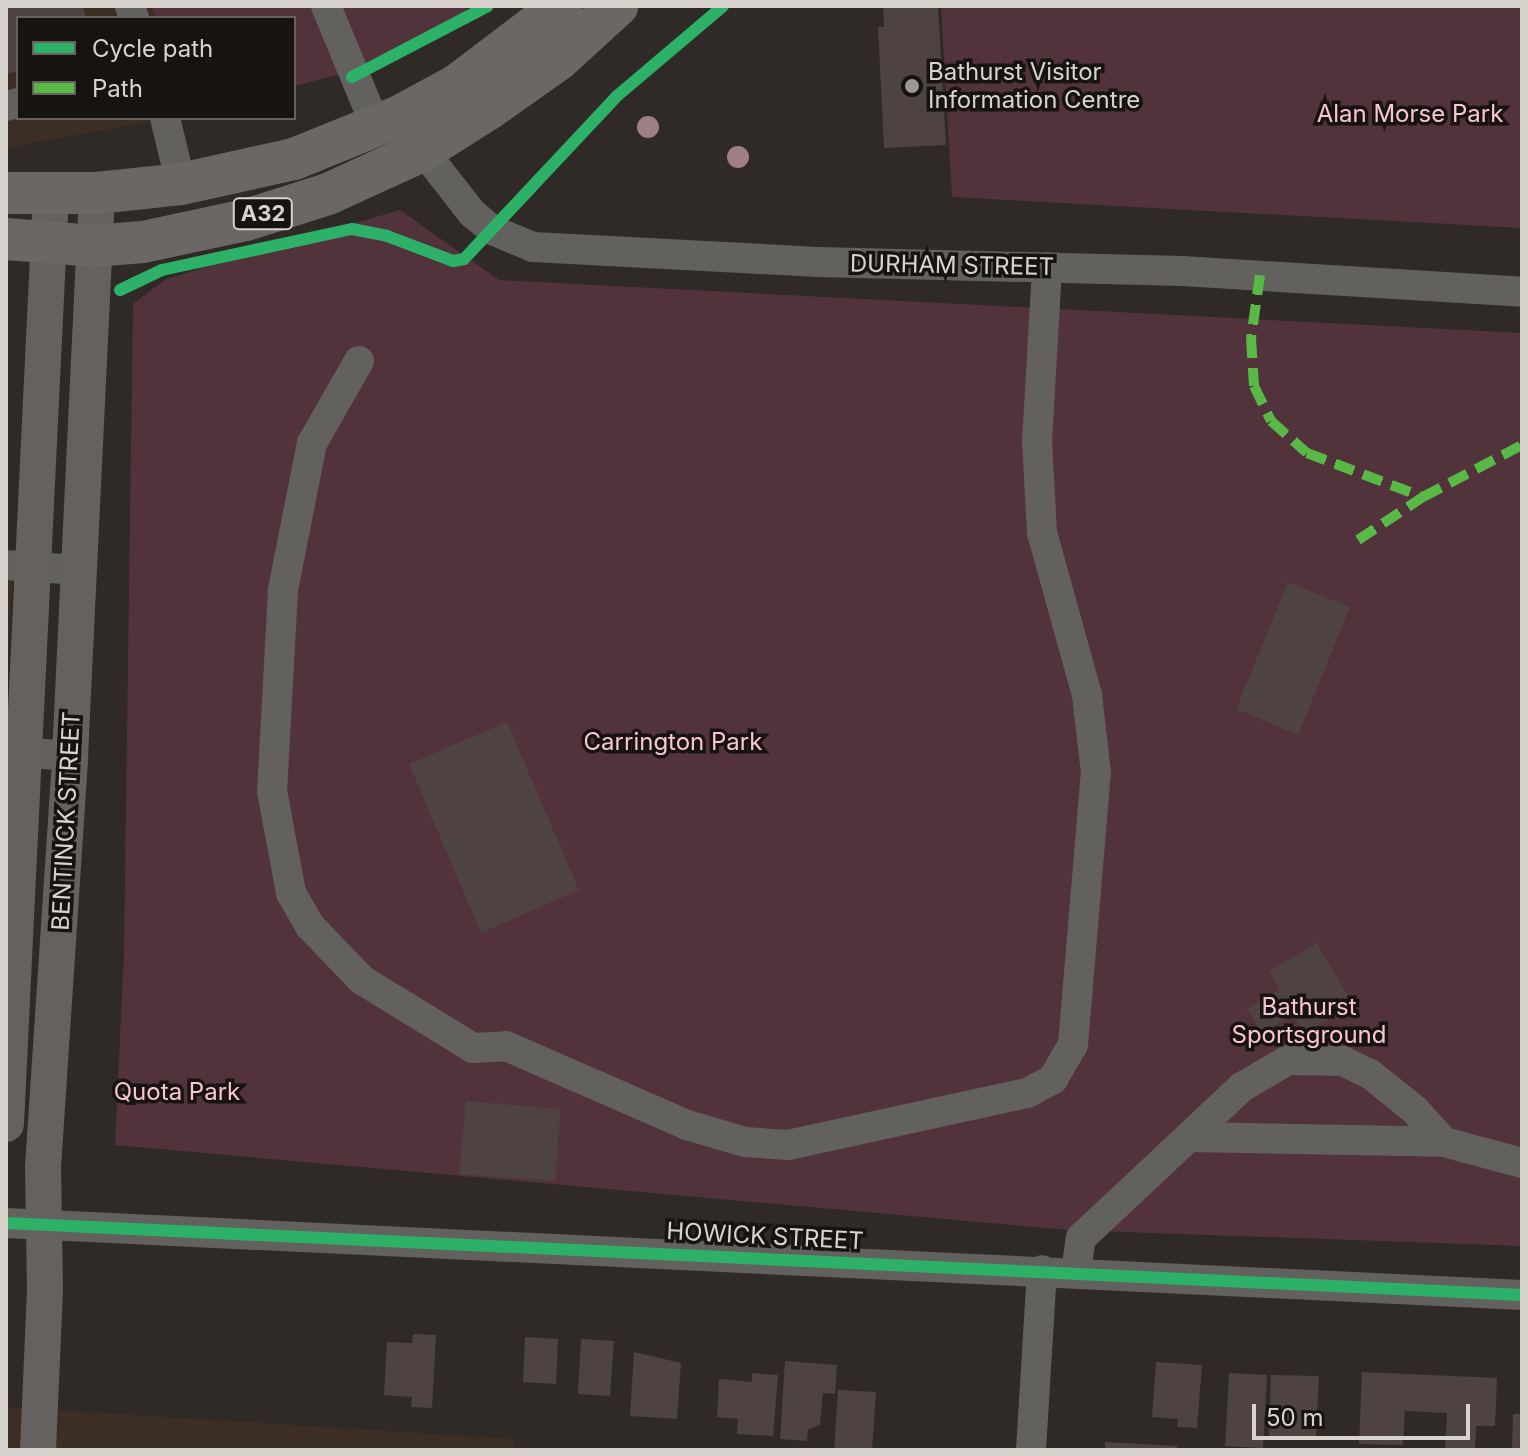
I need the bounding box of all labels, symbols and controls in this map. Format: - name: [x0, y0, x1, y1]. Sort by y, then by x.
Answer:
- legend: [16, 16, 296, 120]
- text: Cycle path: [92, 34, 213, 63]
- place label: Bathurst Visitor Information Centre: [928, 58, 1140, 114]
- text: Path: [92, 74, 143, 103]
- marker: Bathurst Visitor Information Centre: [903, 77, 921, 95]
- park label: Alan Morse Park: [1317, 100, 1503, 128]
- road number: A32: [231, 196, 295, 232]
- street label: DURHAM STREET: [850, 249, 1054, 281]
- street label: BENTINCK STREET: [46, 711, 86, 931]
- park label: Carrington Park: [584, 728, 762, 756]
- park label: Bathurst Sportsground: [1232, 993, 1386, 1049]
- park label: Quota Park: [114, 1078, 240, 1106]
- street label: HOWICK STREET: [666, 1216, 864, 1256]
- scale bar: [1256, 1388, 1474, 1438]
- text: 50 m: [1266, 1403, 1324, 1432]

